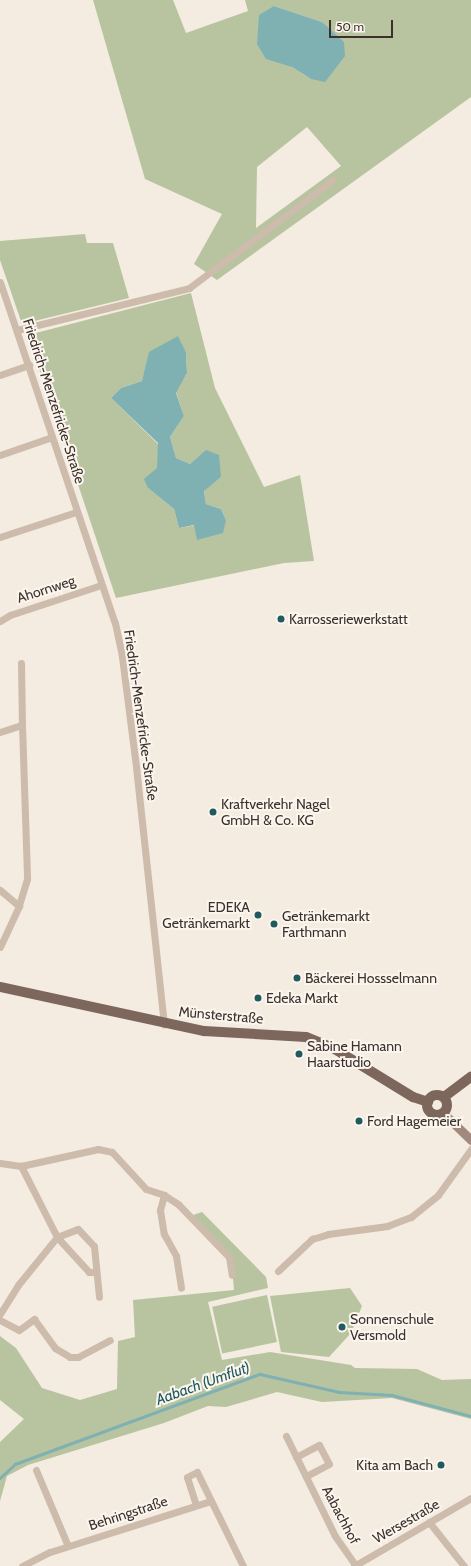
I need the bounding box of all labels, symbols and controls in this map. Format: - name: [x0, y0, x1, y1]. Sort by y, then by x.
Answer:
- scale bar: [331, 12, 395, 38]
- text: 50 m: [336, 19, 364, 34]
- street label: Friedrich-Menzefricke-Straße: [19, 316, 89, 486]
- street label: Ahornweg: [15, 572, 77, 606]
- place label: Karrosseriewerkstatt: [289, 611, 408, 627]
- marker: Karrosseriewerkstatt: [276, 614, 286, 624]
- street label: Friedrich-Menzefricke-Straße: [121, 629, 161, 801]
- place label: Kraftverkehr Nagel GmbH & Co. KG: [221, 796, 330, 828]
- marker: Kraftverkehr Nagel GmbH & Co. KG: [208, 807, 218, 817]
- place label: EDEKA Getränkemarkt: [162, 899, 250, 932]
- place label: Getränkemarkt Farthmann: [282, 908, 370, 940]
- marker: EDEKA Getränkemarkt: [253, 910, 263, 920]
- marker: Getränkemarkt Farthmann: [269, 919, 279, 929]
- place label: Bäckerei Hossselmann: [305, 970, 437, 986]
- marker: Bäckerei Hossselmann: [292, 973, 302, 983]
- place label: Edeka Markt: [266, 990, 338, 1006]
- marker: Edeka Markt: [253, 993, 263, 1003]
- street label: Münsterstraße: [178, 1003, 264, 1027]
- place label: Sabine Hamann Haarstudio: [307, 1038, 402, 1070]
- marker: Sabine Hamann Haarstudio: [294, 1049, 304, 1059]
- place label: Ford Hagemeier: [367, 1113, 461, 1129]
- marker: Ford Hagemeier: [354, 1116, 364, 1126]
- place label: Sonnenschule Versmold: [350, 1311, 434, 1344]
- marker: Sonnenschule Versmold: [337, 1322, 347, 1332]
- water label: Aabach (Umflut): [154, 1359, 252, 1409]
- place label: Kita am Bach: [356, 1457, 433, 1473]
- marker: Kita am Bach: [436, 1460, 446, 1470]
- street label: Aabachhof: [319, 1483, 363, 1547]
- street label: Behringstraße: [86, 1492, 170, 1534]
- street label: Wersestraße: [370, 1495, 442, 1547]

